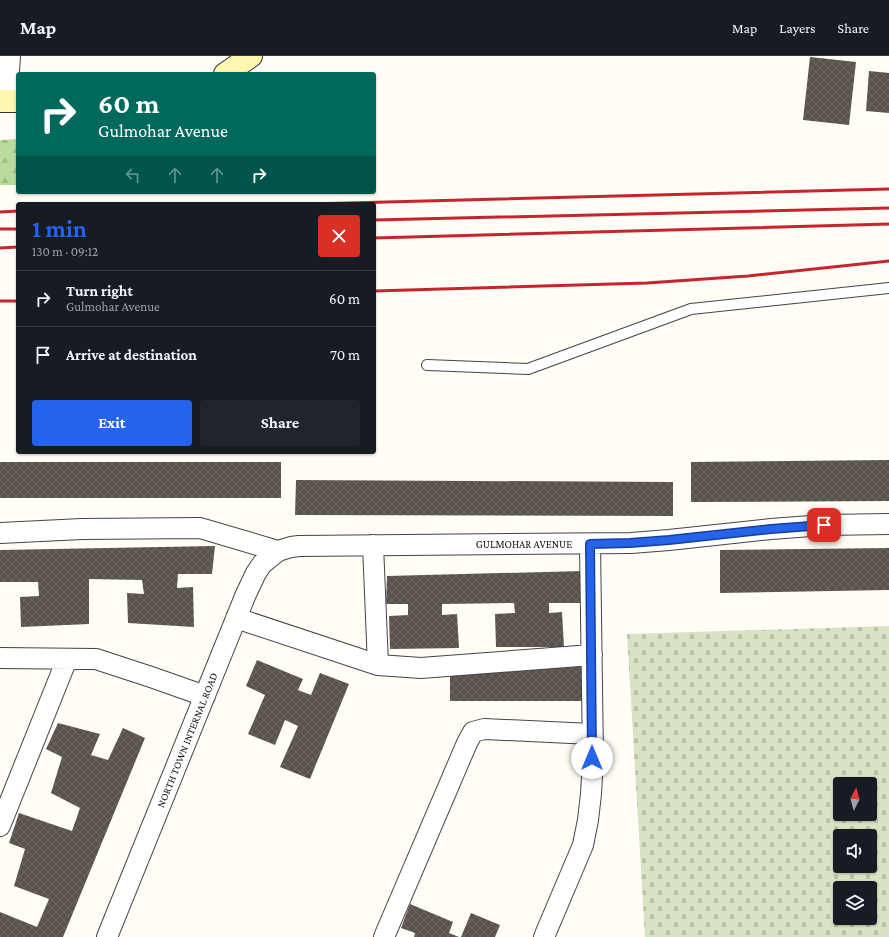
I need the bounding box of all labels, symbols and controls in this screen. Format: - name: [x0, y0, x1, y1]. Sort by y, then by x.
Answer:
- text: Map: [20, 17, 56, 38]
- text: Map: [732, 20, 757, 36]
- text: Layers: [779, 20, 816, 36]
- text: Share: [838, 20, 869, 36]
- icon: right: [32, 88, 84, 140]
- text: 60 m: [98, 88, 159, 119]
- text: Gulmohar Avenue: [98, 121, 228, 141]
- icon: left: [122, 164, 144, 186]
- icon: ahead: [164, 164, 186, 186]
- icon: ahead: [206, 164, 228, 186]
- icon: right: [248, 164, 270, 186]
- text: 1 min: [32, 215, 87, 242]
- button: close: [318, 215, 360, 257]
- text: 130 m · 09:12: [32, 244, 98, 259]
- text: Turn right: [66, 283, 133, 299]
- icon: right: [32, 288, 54, 310]
- text: 60 m: [329, 291, 360, 307]
- text: Gulmohar Avenue: [66, 299, 160, 314]
- icon: arrive: [32, 344, 54, 366]
- text: Arrive at destination: [66, 347, 197, 363]
- text: 70 m: [330, 347, 360, 363]
- button: Exit: [32, 400, 192, 446]
- button: Share: [200, 400, 360, 446]
- pin: [807, 508, 841, 542]
- icon: arrive: [813, 514, 835, 536]
- street label: GULMOHAR AVENUE: [476, 538, 572, 550]
- street label: NORTH TOWN INTERNAL ROAD: [154, 671, 220, 809]
- position arrow: [571, 737, 613, 779]
- north arrow: [833, 777, 877, 821]
- map controls: [833, 777, 877, 925]
- button: sound: [833, 829, 877, 873]
- button: layers: [833, 881, 877, 925]

